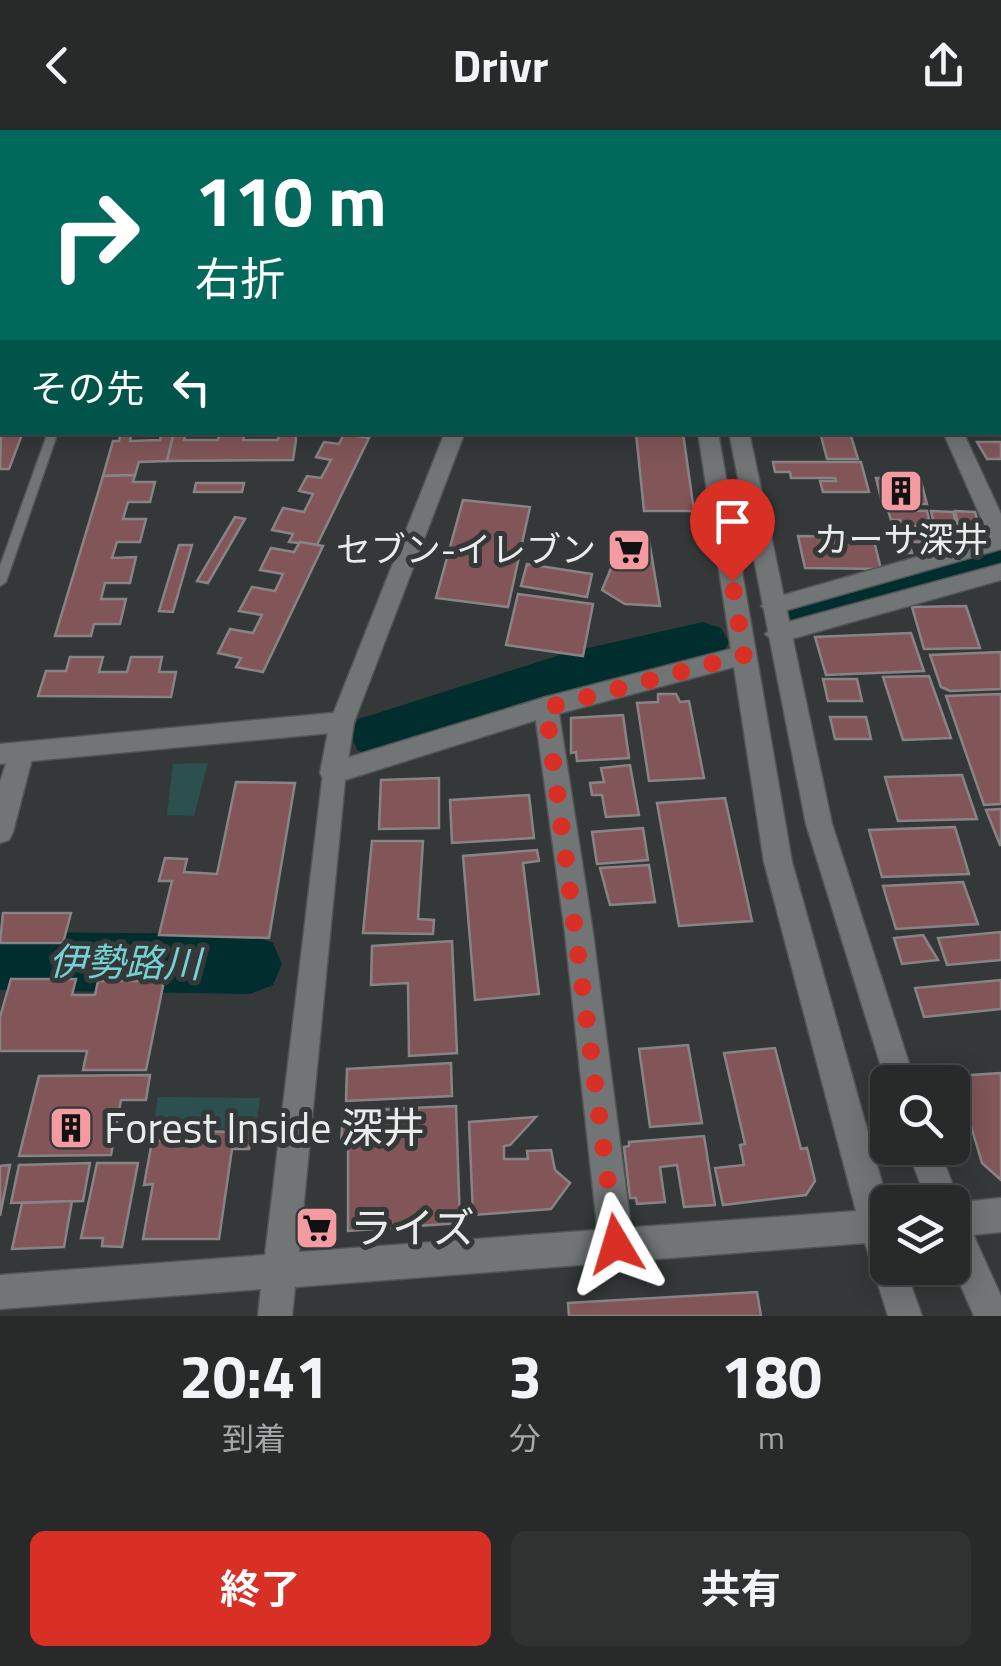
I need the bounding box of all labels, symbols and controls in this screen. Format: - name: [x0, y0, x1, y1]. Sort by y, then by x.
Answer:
- text: Drivr: [452, 31, 549, 99]
- icon: back: [30, 38, 85, 93]
- icon: share: [916, 38, 971, 93]
- text: 110 m: [195, 147, 387, 253]
- icon: right: [30, 170, 160, 300]
- text: 右折: [195, 244, 285, 312]
- text: その先: [30, 359, 144, 417]
- icon: left: [164, 360, 219, 415]
- building icon: カーサ深井: [878, 468, 924, 514]
- pin: [690, 479, 775, 582]
- icon: arrive: [705, 494, 760, 549]
- place label: カーサ深井: [814, 512, 988, 566]
- place label: セブン-イレブン: [336, 522, 596, 576]
- supermarket icon: セブン-イレブン: [606, 527, 652, 573]
- water label: 伊勢路川: [49, 932, 206, 992]
- map controls: [870, 1065, 970, 1285]
- button: search: [870, 1065, 970, 1165]
- place label: Forest Inside 深井: [104, 1095, 425, 1159]
- building icon: Forest Inside 深井: [48, 1105, 94, 1151]
- button: layers: [870, 1185, 970, 1285]
- position arrow: [564, 1192, 668, 1296]
- place label: ライズ: [350, 1195, 475, 1259]
- supermarket icon: ライズ: [294, 1205, 340, 1251]
- text: 20:41: [179, 1330, 329, 1421]
- text: 3: [508, 1330, 542, 1421]
- text: 180: [721, 1330, 822, 1421]
- text: m: [758, 1413, 785, 1461]
- text: 到着: [222, 1414, 286, 1462]
- text: 分: [509, 1414, 541, 1462]
- button: 終了: [30, 1531, 491, 1646]
- button: 共有: [511, 1531, 971, 1646]

